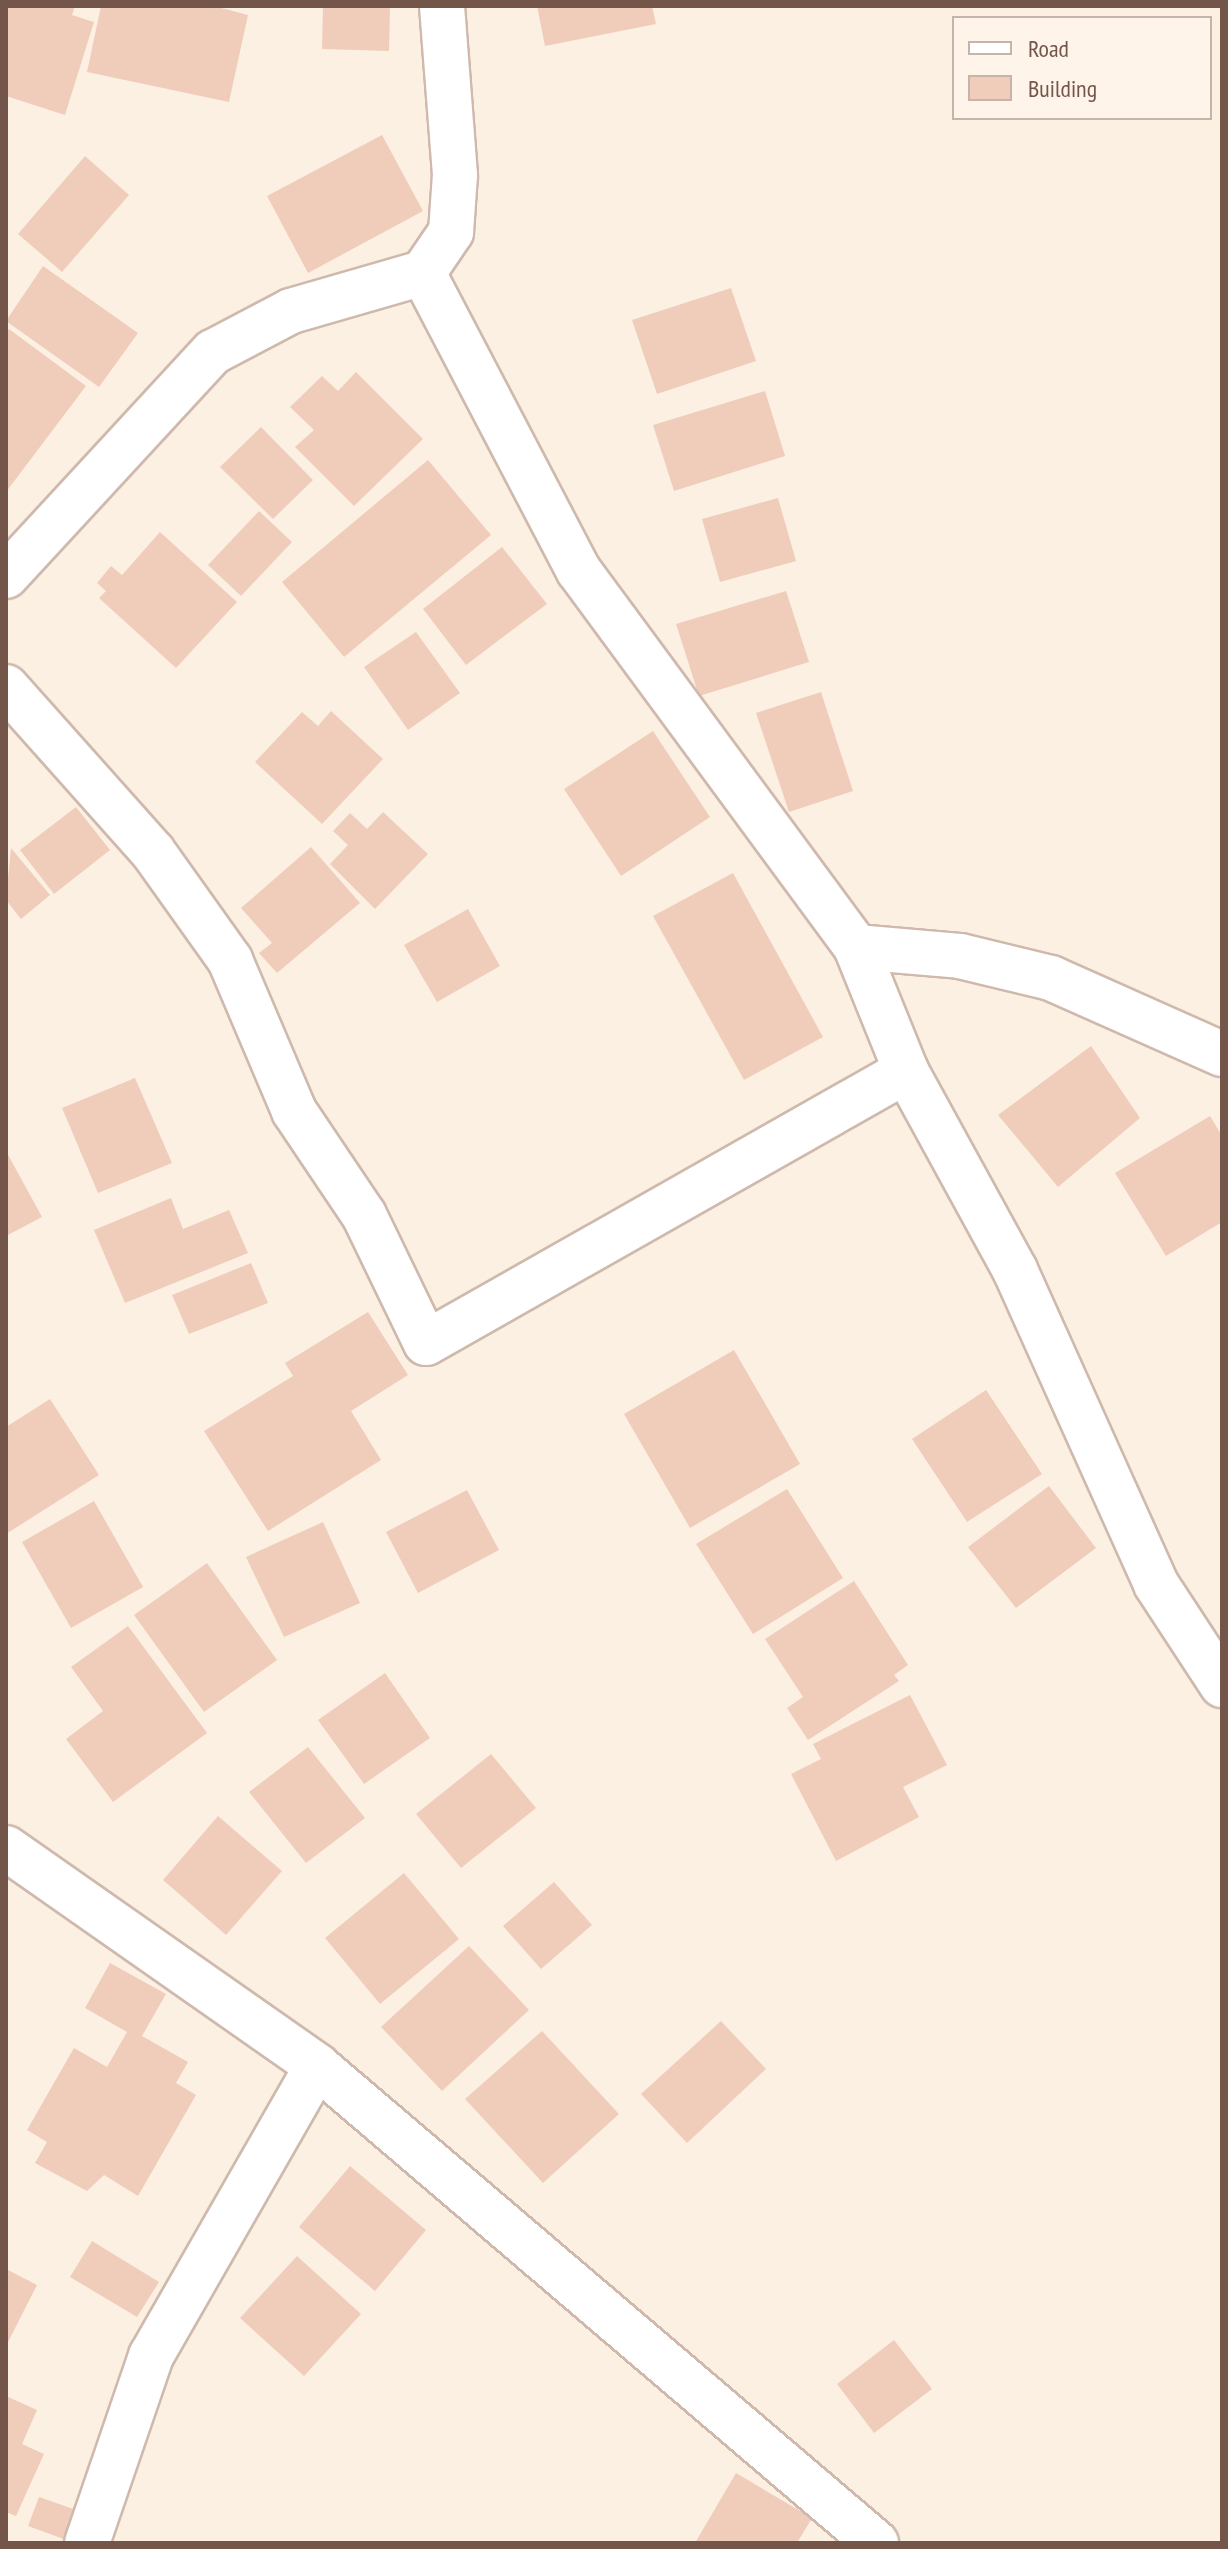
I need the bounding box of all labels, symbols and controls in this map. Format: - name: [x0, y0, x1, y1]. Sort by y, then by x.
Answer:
- legend: [952, 16, 1212, 120]
- text: Road: [1028, 33, 1069, 64]
- text: Building: [1028, 73, 1097, 104]

